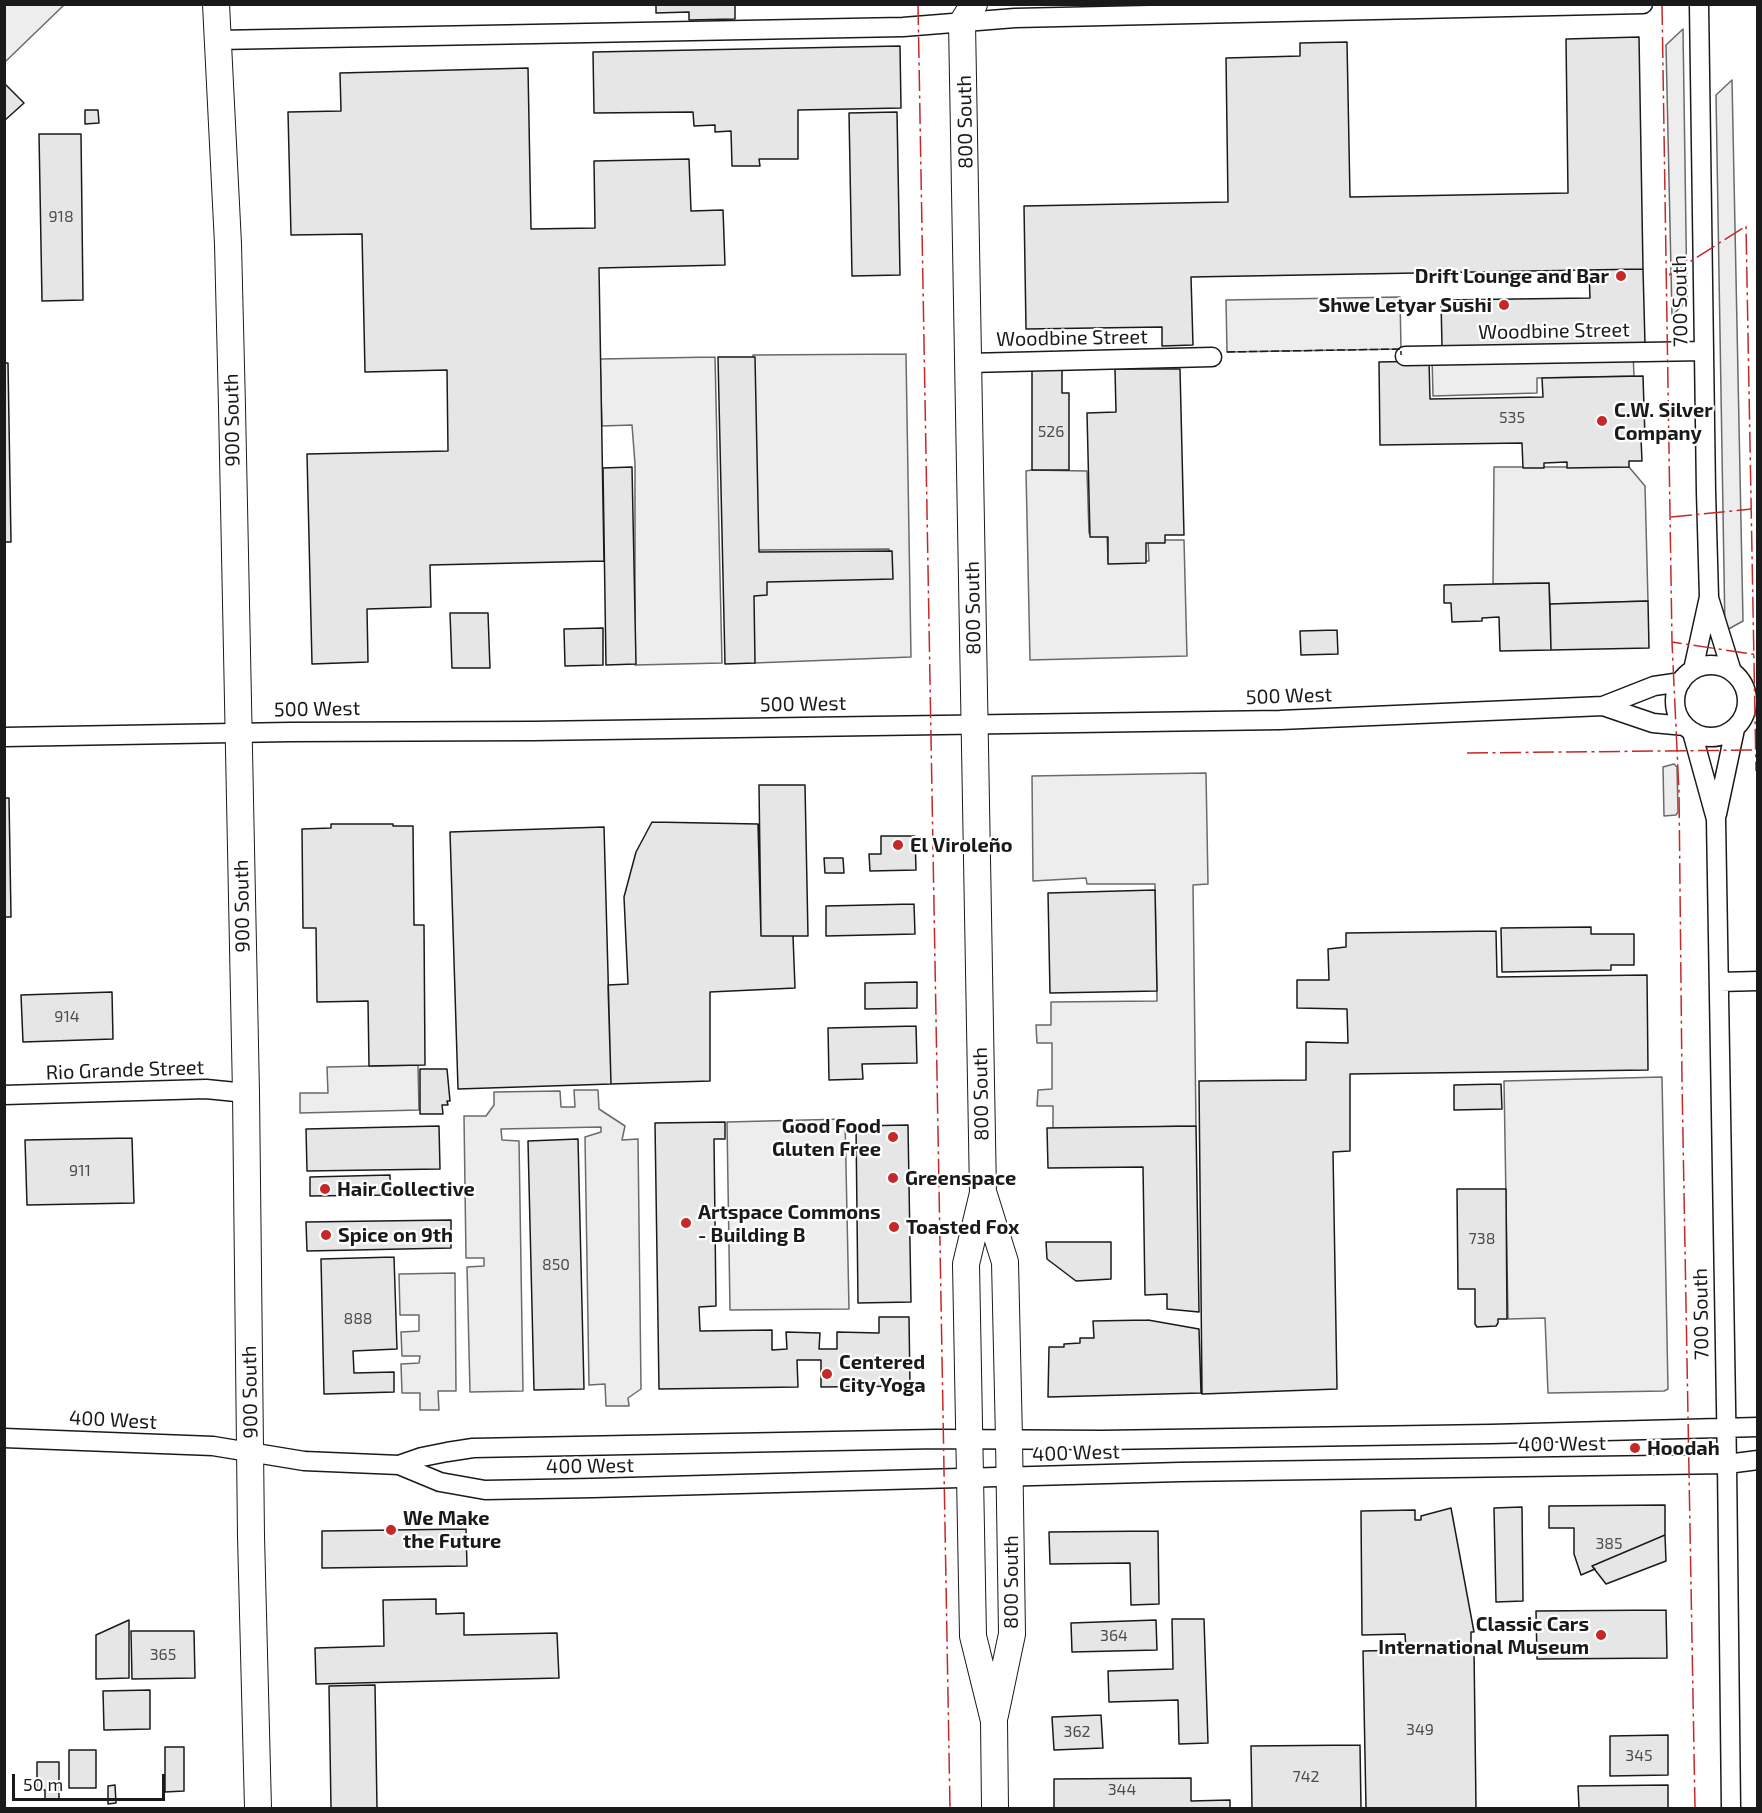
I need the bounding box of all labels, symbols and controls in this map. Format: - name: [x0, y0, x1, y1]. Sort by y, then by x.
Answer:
- street label: 800 South: [952, 75, 978, 169]
- house number: 918: [48, 207, 74, 227]
- street label: 700 South: [1667, 255, 1693, 347]
- place label: Drift Lounge and Bar: [1415, 264, 1609, 288]
- marker: Drift Lounge and Bar: [1614, 269, 1628, 283]
- place label: Shwe Letyar Sushi: [1318, 293, 1492, 317]
- marker: Shwe Letyar Sushi: [1497, 298, 1511, 312]
- street label: Woodbine Street: [1478, 318, 1630, 344]
- street label: Woodbine Street: [996, 325, 1148, 351]
- street label: 900 South: [219, 373, 245, 467]
- place label: C.W. Silver Company: [1614, 398, 1713, 445]
- house number: 535: [1499, 408, 1525, 428]
- marker: C.W. Silver Company: [1595, 414, 1609, 428]
- house number: 526: [1038, 422, 1064, 442]
- street label: 800 South: [960, 561, 986, 655]
- street label: 500 West: [1245, 682, 1333, 710]
- street label: 500 West: [760, 691, 846, 717]
- street label: 500 West: [274, 696, 360, 722]
- place label: El Viroleño: [910, 833, 1013, 857]
- marker: El Viroleño: [891, 838, 905, 852]
- street label: 900 South: [229, 859, 255, 953]
- house number: 914: [54, 1007, 80, 1027]
- street label: 800 South: [968, 1047, 994, 1141]
- street label: Rio Grande Street: [45, 1055, 205, 1085]
- place label: Good Food Gluten Free: [772, 1114, 881, 1161]
- marker: Good Food Gluten Free: [886, 1130, 900, 1144]
- house number: 911: [69, 1161, 91, 1181]
- place label: Greenspace: [905, 1166, 1016, 1190]
- marker: Greenspace: [886, 1171, 900, 1185]
- place label: Hair Collective: [337, 1177, 475, 1201]
- marker: Hair Collective: [318, 1182, 332, 1196]
- place label: Artspace Commons - Building B: [698, 1200, 881, 1247]
- place label: Toasted Fox: [906, 1215, 1019, 1239]
- marker: Artspace Commons - Building B: [679, 1216, 693, 1230]
- marker: Toasted Fox: [887, 1220, 901, 1234]
- place label: Spice on 9th: [338, 1223, 453, 1247]
- marker: Spice on 9th: [319, 1228, 333, 1242]
- house number: 738: [1469, 1229, 1495, 1249]
- house number: 850: [542, 1255, 570, 1275]
- street label: 700 South: [1688, 1268, 1714, 1360]
- house number: 888: [343, 1309, 373, 1329]
- street label: 900 South: [237, 1345, 263, 1439]
- place label: Centered City Yoga: [839, 1350, 926, 1397]
- marker: Centered City Yoga: [820, 1367, 834, 1381]
- street label: 400 West: [68, 1406, 158, 1434]
- street label: 400 West: [1518, 1431, 1606, 1457]
- place label: Hoodah: [1647, 1436, 1720, 1460]
- street label: 400 West: [1032, 1439, 1120, 1467]
- marker: Hoodah: [1628, 1441, 1642, 1455]
- street label: 400 West: [546, 1453, 634, 1479]
- place label: We Make the Future: [403, 1506, 501, 1553]
- marker: We Make the Future: [384, 1523, 398, 1537]
- house number: 385: [1595, 1534, 1623, 1554]
- street label: 800 South: [999, 1535, 1023, 1629]
- place label: Classic Cars International Museum: [1378, 1612, 1589, 1659]
- house number: 364: [1100, 1626, 1128, 1646]
- marker: Classic Cars International Museum: [1594, 1628, 1608, 1642]
- house number: 365: [150, 1645, 176, 1665]
- house number: 349: [1406, 1720, 1434, 1740]
- house number: 362: [1063, 1722, 1091, 1742]
- house number: 345: [1625, 1746, 1653, 1766]
- scale bar: [15, 1762, 168, 1800]
- house number: 742: [1292, 1767, 1320, 1787]
- text: 50 m: [23, 1773, 63, 1795]
- house number: 344: [1108, 1780, 1136, 1800]

